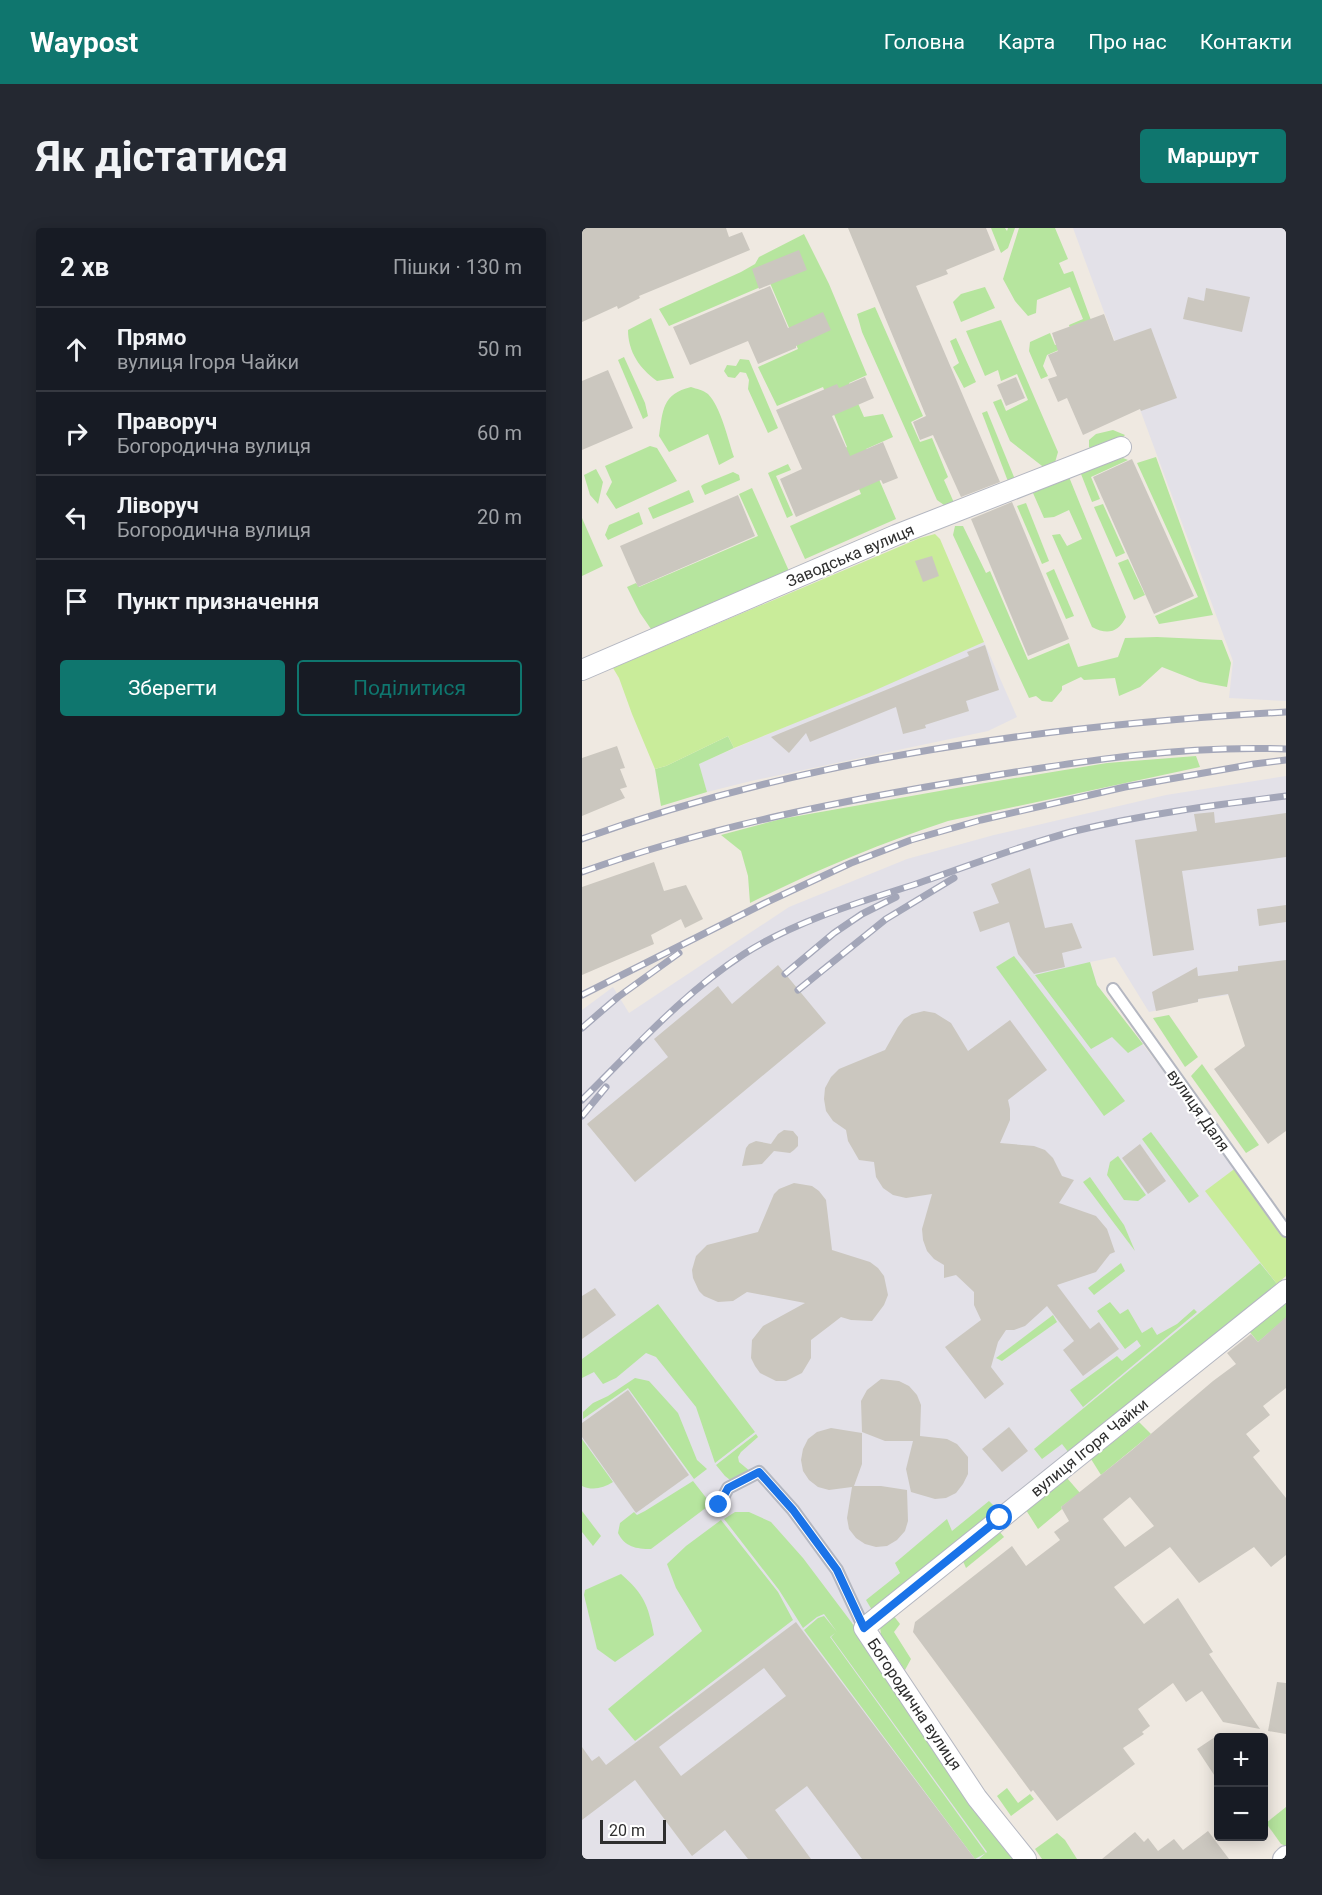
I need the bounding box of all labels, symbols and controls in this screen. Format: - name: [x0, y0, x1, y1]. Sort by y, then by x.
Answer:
- text: Waypost: [30, 26, 138, 59]
- text: Головна: [884, 30, 965, 54]
- text: Карта: [998, 30, 1055, 54]
- text: Про нас: [1088, 30, 1167, 54]
- text: Контакти: [1200, 30, 1292, 54]
- button: Маршрут: [1140, 129, 1286, 183]
- text: Як дістатися: [36, 132, 288, 181]
- text: 2 хв: [60, 252, 109, 282]
- text: Пішки · 130 m: [393, 255, 522, 279]
- text: Прямо: [117, 325, 186, 350]
- icon: ahead: [60, 333, 93, 366]
- text: 50 m: [477, 337, 522, 361]
- text: вулиця Ігоря Чайки: [117, 350, 299, 374]
- text: Праворуч: [117, 409, 217, 434]
- icon: right: [60, 417, 93, 450]
- text: 60 m: [477, 421, 522, 445]
- text: Богородична вулиця: [117, 434, 311, 458]
- text: Ліворуч: [117, 493, 199, 518]
- icon: left: [60, 501, 93, 534]
- text: 20 m: [477, 505, 522, 529]
- text: Богородична вулиця: [117, 518, 311, 542]
- street label: Заводська вулиця: [783, 520, 917, 591]
- icon: arrive: [60, 585, 93, 618]
- text: Пункт призначення: [117, 589, 319, 614]
- button: Зберегти: [60, 660, 285, 716]
- button: Поділитися: [297, 660, 522, 716]
- street label: вулиця Даля: [1163, 1066, 1234, 1155]
- street label: вулиця Ігоря Чайки: [1027, 1394, 1152, 1501]
- route end: [705, 1491, 731, 1517]
- route start: [986, 1504, 1012, 1530]
- street label: Богородична вулиця: [863, 1635, 966, 1774]
- map controls: [1214, 1733, 1268, 1841]
- button: +: [1214, 1733, 1268, 1787]
- button: −: [1214, 1787, 1268, 1841]
- scale bar: [600, 1817, 666, 1844]
- text: 20 m: [609, 1821, 645, 1840]

